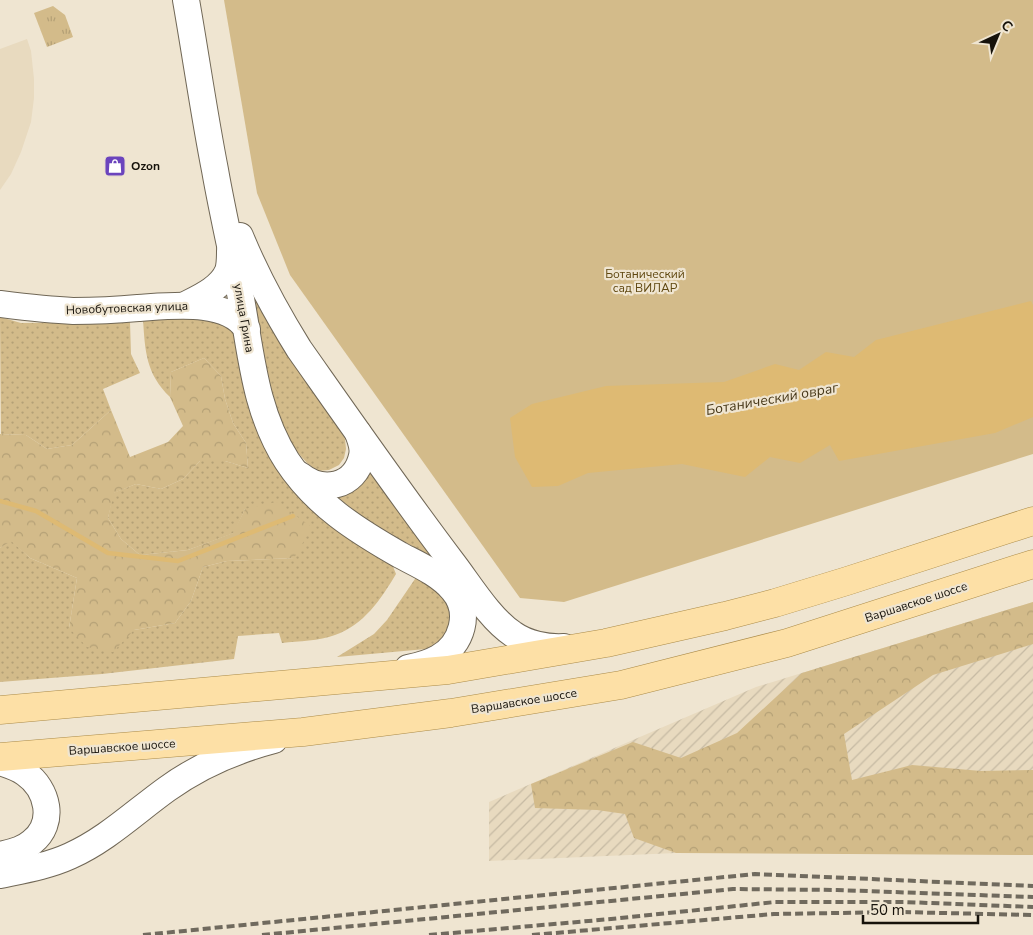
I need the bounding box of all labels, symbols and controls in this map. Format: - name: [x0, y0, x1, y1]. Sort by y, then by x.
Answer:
- north arrow: [973, 10, 1023, 60]
- text: С: [997, 16, 1017, 36]
- shop icon: Ozon: [103, 154, 127, 178]
- place label: Ozon: [131, 158, 160, 174]
- park label: Ботанический сад ВИЛАР: [605, 266, 685, 296]
- street label: улица Грина: [230, 282, 258, 354]
- street label: Новобутовская улица: [66, 298, 188, 318]
- water label: Ботанический овраг: [704, 378, 841, 420]
- street label: Варшавское шоссе: [863, 578, 969, 626]
- street label: Варшавское шоссе: [470, 685, 578, 717]
- street label: Варшавское шоссе: [68, 735, 176, 759]
- scale bar: [863, 892, 978, 924]
- text: 50 m: [870, 900, 905, 920]

